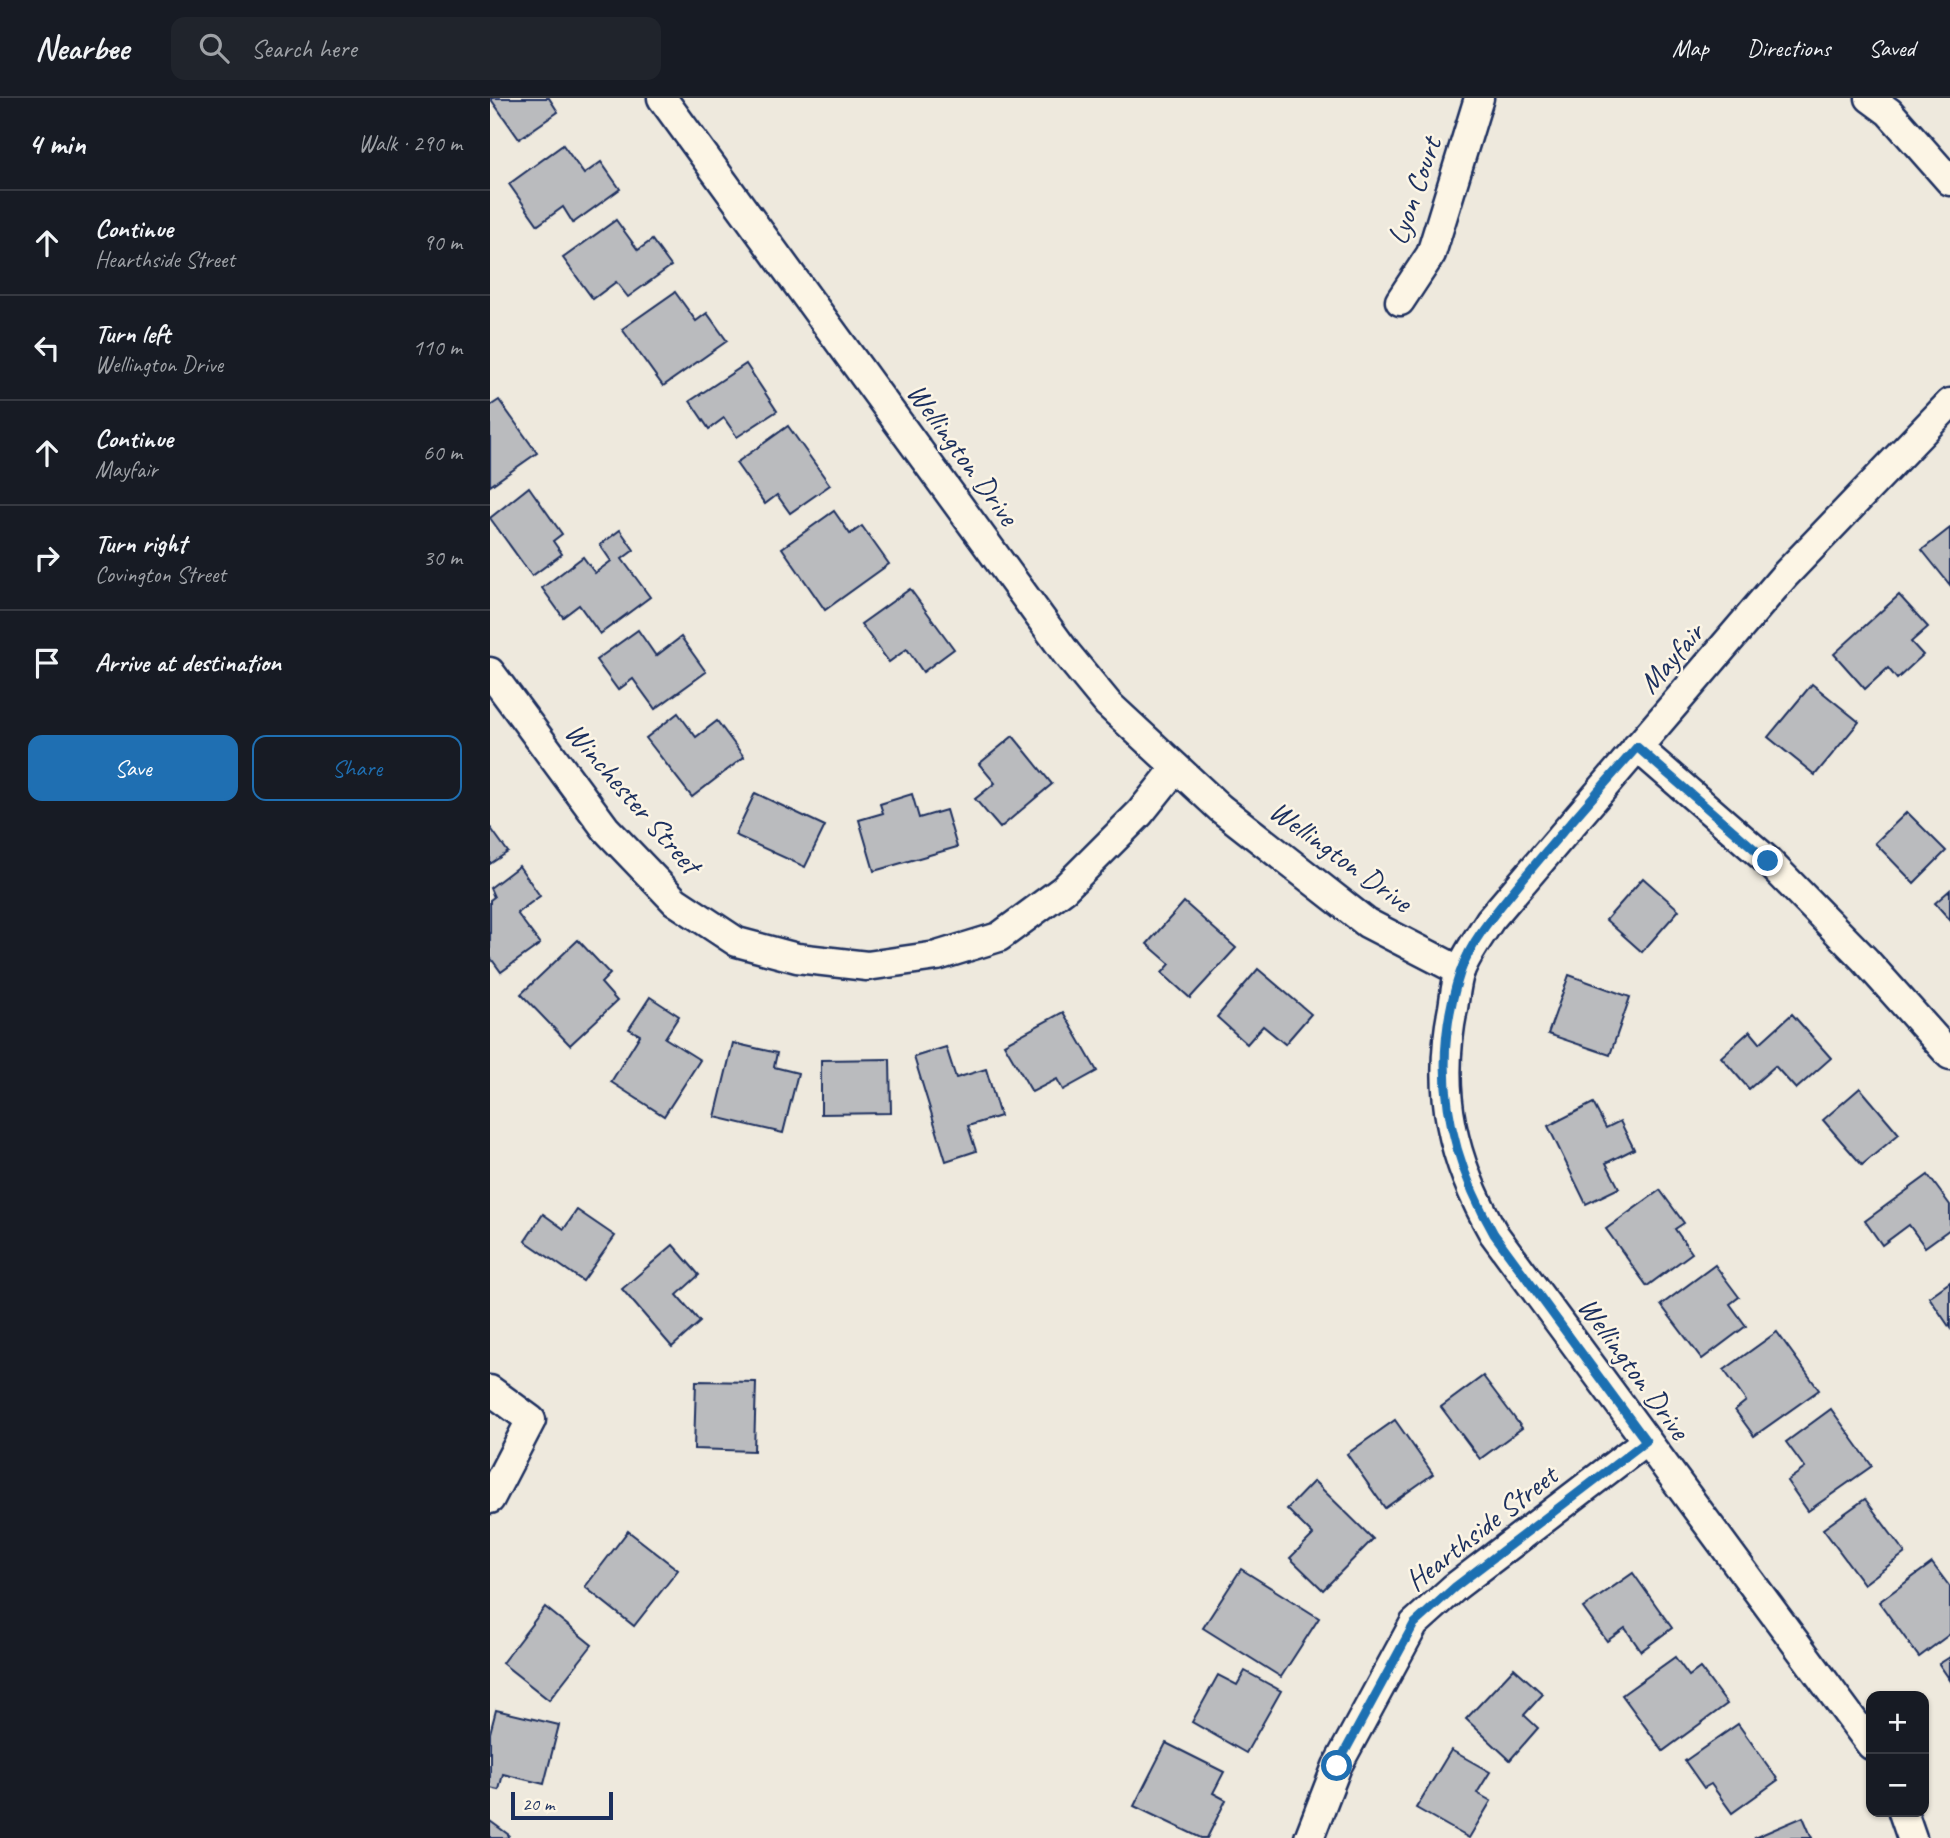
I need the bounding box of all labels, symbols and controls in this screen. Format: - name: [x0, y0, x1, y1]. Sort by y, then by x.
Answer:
- search box: [171, 17, 661, 80]
- text: Nearbee: [35, 27, 129, 69]
- icon: search: [195, 29, 233, 67]
- text: Search here: [251, 32, 357, 65]
- text: Map: [1672, 33, 1709, 63]
- text: Directions: [1747, 33, 1830, 63]
- text: Saved: [1868, 33, 1915, 63]
- text: 4 min: [28, 125, 85, 163]
- text: Walk · 290 m: [358, 129, 462, 158]
- street label: Lyon Court: [1378, 130, 1451, 249]
- text: Continue: [95, 212, 173, 245]
- icon: ahead: [28, 224, 66, 262]
- text: 90 m: [423, 228, 462, 257]
- text: Hearthside Street: [95, 245, 235, 274]
- text: Turn left: [95, 317, 170, 350]
- icon: left: [28, 329, 66, 367]
- text: 110 m: [413, 333, 462, 362]
- text: Wellington Drive: [95, 350, 223, 379]
- street label: Wellington Drive: [899, 375, 1029, 535]
- text: Continue: [95, 422, 173, 455]
- icon: ahead: [28, 434, 66, 472]
- text: 60 m: [423, 438, 462, 467]
- text: Mayfair: [95, 455, 158, 484]
- text: Turn right: [95, 527, 186, 560]
- icon: right: [28, 539, 66, 577]
- text: 30 m: [423, 543, 462, 572]
- text: Covington Street: [95, 560, 226, 589]
- street label: Mayfair: [1630, 613, 1714, 701]
- icon: arrive: [28, 644, 66, 682]
- text: Arrive at destination: [95, 646, 281, 679]
- street label: Winchester Street: [557, 714, 712, 885]
- button: Save: [28, 735, 238, 801]
- button: Share: [252, 735, 462, 801]
- street label: Wellington Drive: [1262, 792, 1422, 922]
- route end: [1752, 845, 1783, 876]
- street label: Wellington Drive: [1570, 1289, 1700, 1449]
- street label: Hearthside Street: [1397, 1455, 1567, 1599]
- map controls: [1866, 1691, 1929, 1817]
- button: +: [1866, 1691, 1929, 1754]
- route start: [1321, 1750, 1352, 1781]
- button: −: [1866, 1754, 1929, 1817]
- scale bar: [511, 1789, 612, 1821]
- text: 20 m: [522, 1792, 554, 1816]

